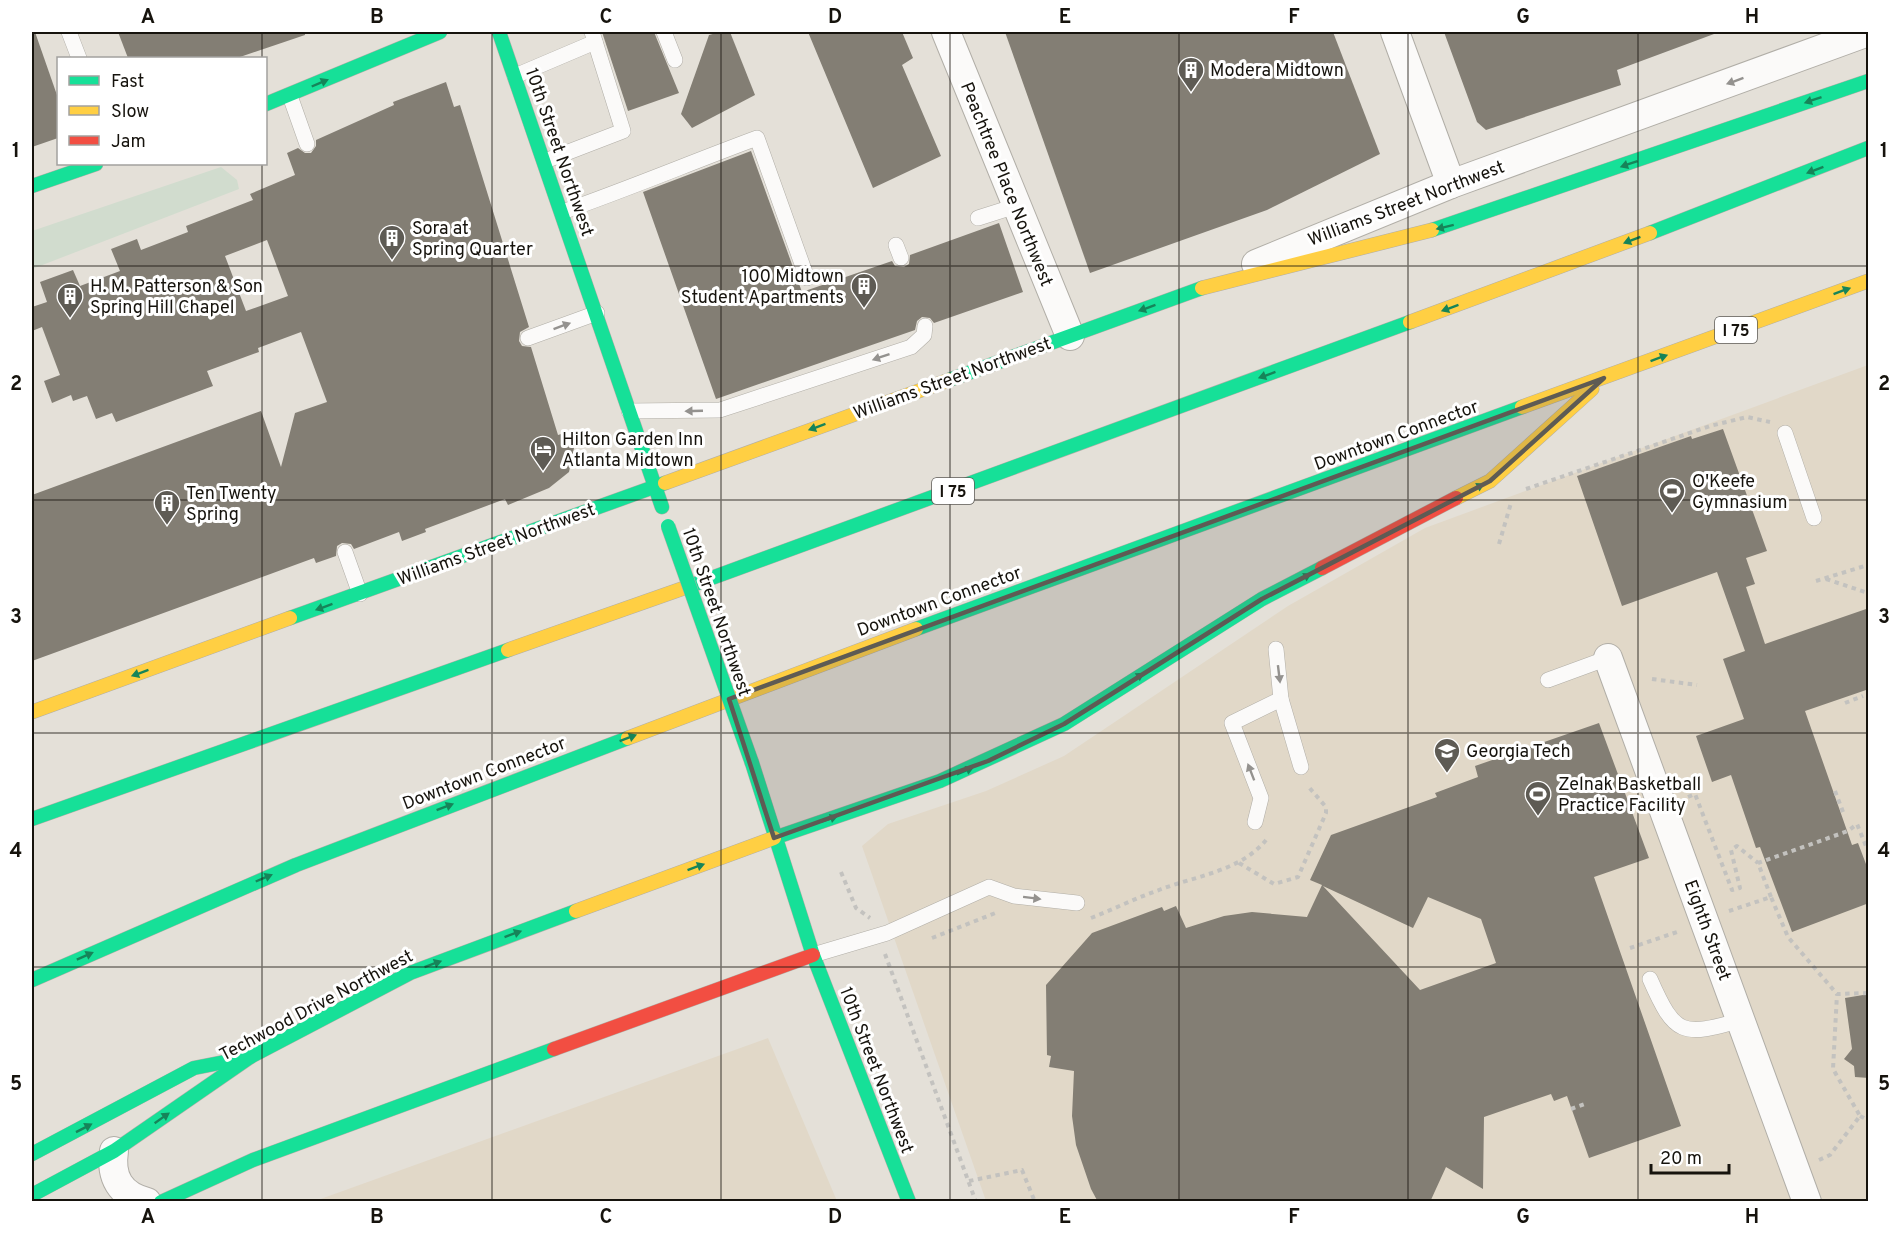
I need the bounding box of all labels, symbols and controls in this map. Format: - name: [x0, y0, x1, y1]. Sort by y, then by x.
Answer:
- text: A: [141, 5, 155, 31]
- text: B: [370, 5, 384, 31]
- text: C: [600, 5, 612, 31]
- text: D: [828, 5, 842, 31]
- text: E: [1059, 5, 1071, 31]
- text: F: [1288, 5, 1300, 31]
- text: G: [1516, 5, 1530, 31]
- text: H: [1745, 5, 1759, 31]
- building icon: Modera Midtown: [1176, 55, 1206, 93]
- legend: [57, 57, 267, 165]
- place label: Modera Midtown: [1210, 60, 1344, 83]
- street label: 10th Street Northwest: [519, 65, 598, 240]
- text: Fast: [111, 71, 144, 94]
- one-way arrow: [1725, 76, 1743, 86]
- one-way arrow: [311, 78, 329, 87]
- street label: Peachtree Place Northwest: [954, 79, 1057, 290]
- one-way arrow: [1804, 95, 1822, 105]
- text: Slow: [111, 101, 149, 124]
- text: Jam: [111, 131, 146, 154]
- text: 1: [12, 139, 20, 165]
- text: 1: [1880, 139, 1888, 165]
- street label: Williams Street Northwest: [1305, 156, 1508, 253]
- one-way arrow: [1620, 159, 1638, 169]
- one-way arrow: [1805, 165, 1823, 175]
- place label: Sora at Spring Quarter: [412, 218, 533, 262]
- one-way arrow: [1435, 222, 1454, 232]
- building icon: Sora at Spring Quarter: [377, 223, 407, 261]
- one-way arrow: [1623, 235, 1641, 245]
- place label: 100 Midtown Student Apartments: [681, 266, 844, 310]
- building icon: 100 Midtown Student Apartments: [849, 271, 879, 309]
- place label: H. M. Patterson & Son Spring Hill Chapel: [90, 276, 263, 320]
- building icon: H. M. Patterson & Son Spring Hill Chapel: [55, 281, 85, 319]
- one-way arrow: [1833, 285, 1851, 295]
- one-way arrow: [1137, 303, 1155, 313]
- one-way arrow: [1440, 303, 1458, 313]
- road number: I 75: [1715, 317, 1757, 343]
- one-way arrow: [553, 320, 571, 330]
- street label: Williams Street Northwest: [850, 333, 1055, 426]
- one-way arrow: [872, 353, 890, 363]
- one-way arrow: [1650, 353, 1668, 362]
- one-way arrow: [1258, 371, 1276, 381]
- text: 2: [10, 372, 22, 398]
- text: 2: [1878, 372, 1890, 398]
- street label: Downtown Connector: [1311, 396, 1482, 477]
- one-way arrow: [685, 406, 704, 416]
- one-way arrow: [808, 422, 826, 432]
- place label: Hilton Garden Inn Atlanta Midtown: [562, 429, 703, 473]
- hotel icon: Hilton Garden Inn Atlanta Midtown: [528, 434, 558, 472]
- place label: O'Keefe Gymnasium: [1692, 471, 1787, 515]
- sports icon: O'Keefe Gymnasium: [1657, 476, 1687, 514]
- road number: I 75: [932, 478, 974, 504]
- place label: Ten Twenty Spring: [186, 483, 277, 527]
- one-way arrow: [1468, 483, 1485, 493]
- building icon: Ten Twenty Spring: [152, 488, 182, 526]
- street label: Williams Street Northwest: [394, 499, 599, 592]
- street label: 10th Street Northwest: [676, 525, 755, 700]
- street label: Downtown Connector: [854, 562, 1025, 643]
- one-way arrow: [1295, 573, 1312, 583]
- one-way arrow: [315, 602, 333, 612]
- text: 3: [10, 605, 22, 631]
- text: 3: [1878, 605, 1890, 631]
- one-way arrow: [1274, 665, 1283, 684]
- one-way arrow: [131, 668, 149, 678]
- one-way arrow: [1128, 673, 1144, 684]
- street label: Downtown Connector: [400, 733, 570, 816]
- one-way arrow: [619, 733, 637, 743]
- school or university icon: Georgia Tech: [1432, 736, 1462, 774]
- place label: Georgia Tech: [1466, 741, 1571, 764]
- one-way arrow: [1246, 763, 1256, 781]
- one-way arrow: [956, 766, 974, 776]
- place label: Zelnak Basketball Practice Facility: [1558, 774, 1701, 818]
- sports icon: Zelnak Basketball Practice Facility: [1523, 779, 1553, 817]
- one-way arrow: [437, 802, 455, 812]
- one-way arrow: [820, 814, 838, 824]
- text: 4: [10, 839, 22, 865]
- text: 4: [1878, 839, 1890, 865]
- one-way arrow: [688, 862, 706, 872]
- one-way arrow: [255, 873, 273, 883]
- street label: Eighth Street: [1678, 877, 1735, 984]
- one-way arrow: [1023, 893, 1042, 903]
- one-way arrow: [504, 929, 522, 939]
- street label: Techwood Drive Northwest: [216, 945, 417, 1067]
- one-way arrow: [76, 951, 94, 960]
- one-way arrow: [424, 959, 442, 969]
- street label: 10th Street Northwest: [833, 984, 918, 1157]
- text: 5: [10, 1072, 22, 1098]
- text: 5: [1878, 1072, 1890, 1098]
- one-way arrow: [154, 1112, 170, 1124]
- one-way arrow: [75, 1123, 92, 1132]
- scale bar: [1651, 1137, 1729, 1175]
- text: 20 m: [1660, 1148, 1702, 1171]
- text: A: [141, 1205, 155, 1231]
- text: B: [370, 1205, 384, 1231]
- text: C: [600, 1205, 612, 1231]
- text: D: [828, 1205, 842, 1231]
- text: E: [1059, 1205, 1071, 1231]
- text: F: [1288, 1205, 1300, 1231]
- text: G: [1516, 1205, 1530, 1231]
- text: H: [1745, 1205, 1759, 1231]

